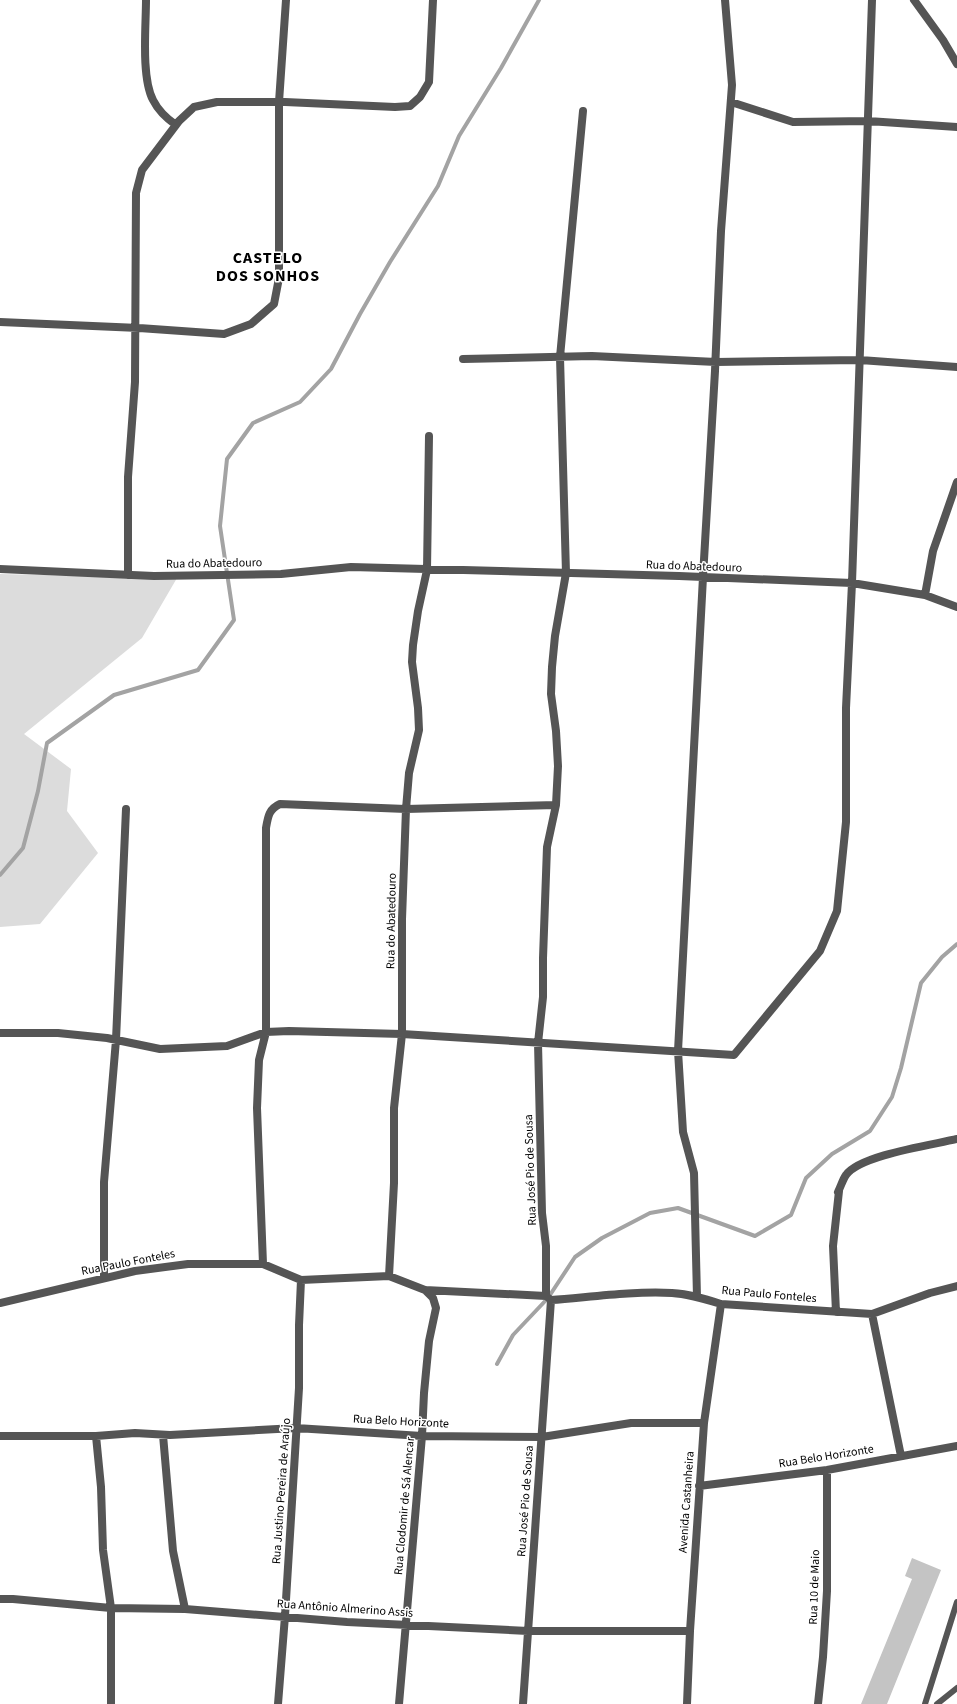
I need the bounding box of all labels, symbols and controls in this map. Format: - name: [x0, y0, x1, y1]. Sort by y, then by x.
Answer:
- district label: CASTELO DOS SONHOS: [216, 247, 320, 287]
- street label: Rua do Abatedouro: [166, 554, 262, 573]
- street label: Rua do Abatedouro: [646, 556, 742, 577]
- street label: Rua do Abatedouro: [382, 873, 401, 969]
- street label: Rua José Pio de Sousa: [520, 1114, 541, 1226]
- street label: Rua Paulo Fonteles: [80, 1245, 177, 1280]
- street label: Rua Paulo Fonteles: [721, 1282, 817, 1307]
- street label: Rua Belo Horizonte: [353, 1410, 449, 1433]
- street label: Rua Justino Pereira de Araújo: [268, 1417, 295, 1565]
- street label: Rua Clodomir de Sá Alencar: [390, 1436, 419, 1576]
- street label: Rua Belo Horizonte: [777, 1441, 875, 1472]
- street label: Rua José Pio de Sousa: [513, 1445, 538, 1557]
- street label: Avenida Castanheira: [674, 1451, 699, 1554]
- street label: Rua 10 de Maio: [805, 1549, 824, 1625]
- street label: Rua Antônio Almerino Assis: [276, 1595, 414, 1622]

